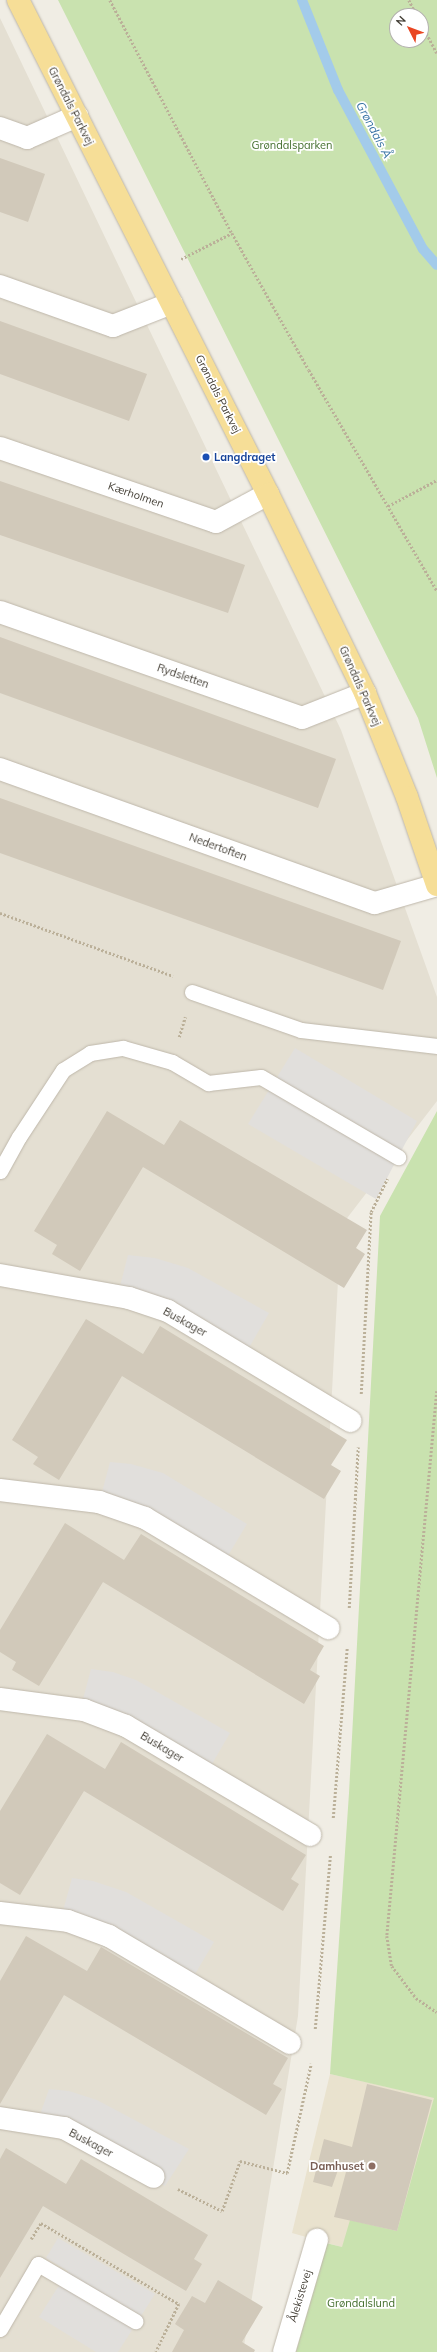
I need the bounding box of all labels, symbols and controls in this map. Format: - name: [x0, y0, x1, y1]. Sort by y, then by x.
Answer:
- north arrow: [389, 8, 429, 48]
- text: N: [393, 13, 409, 28]
- street label: Grøndals Parkvej: [46, 65, 96, 147]
- water label: Grøndals Å: [353, 99, 395, 161]
- park label: Grøndalsparken: [251, 138, 333, 152]
- street label: Grøndals Parkvej: [193, 353, 243, 435]
- place label: Langdraget: [214, 450, 275, 464]
- marker: Langdraget: [201, 452, 211, 462]
- street label: Kærholmen: [106, 479, 166, 511]
- street label: Grøndals Parkvej: [336, 644, 384, 728]
- street label: Rydsletten: [155, 661, 211, 691]
- street label: Nedertoften: [187, 830, 249, 864]
- street label: Buskager: [161, 1305, 209, 1339]
- street label: Buskager: [138, 1729, 186, 1765]
- street label: Buskager: [67, 2126, 115, 2160]
- place label: Damhuset: [310, 2159, 364, 2173]
- marker: Damhuset: [367, 2161, 377, 2171]
- street label: Ålekistevej: [286, 2268, 314, 2324]
- park label: Grøndalslund: [327, 2296, 395, 2310]

